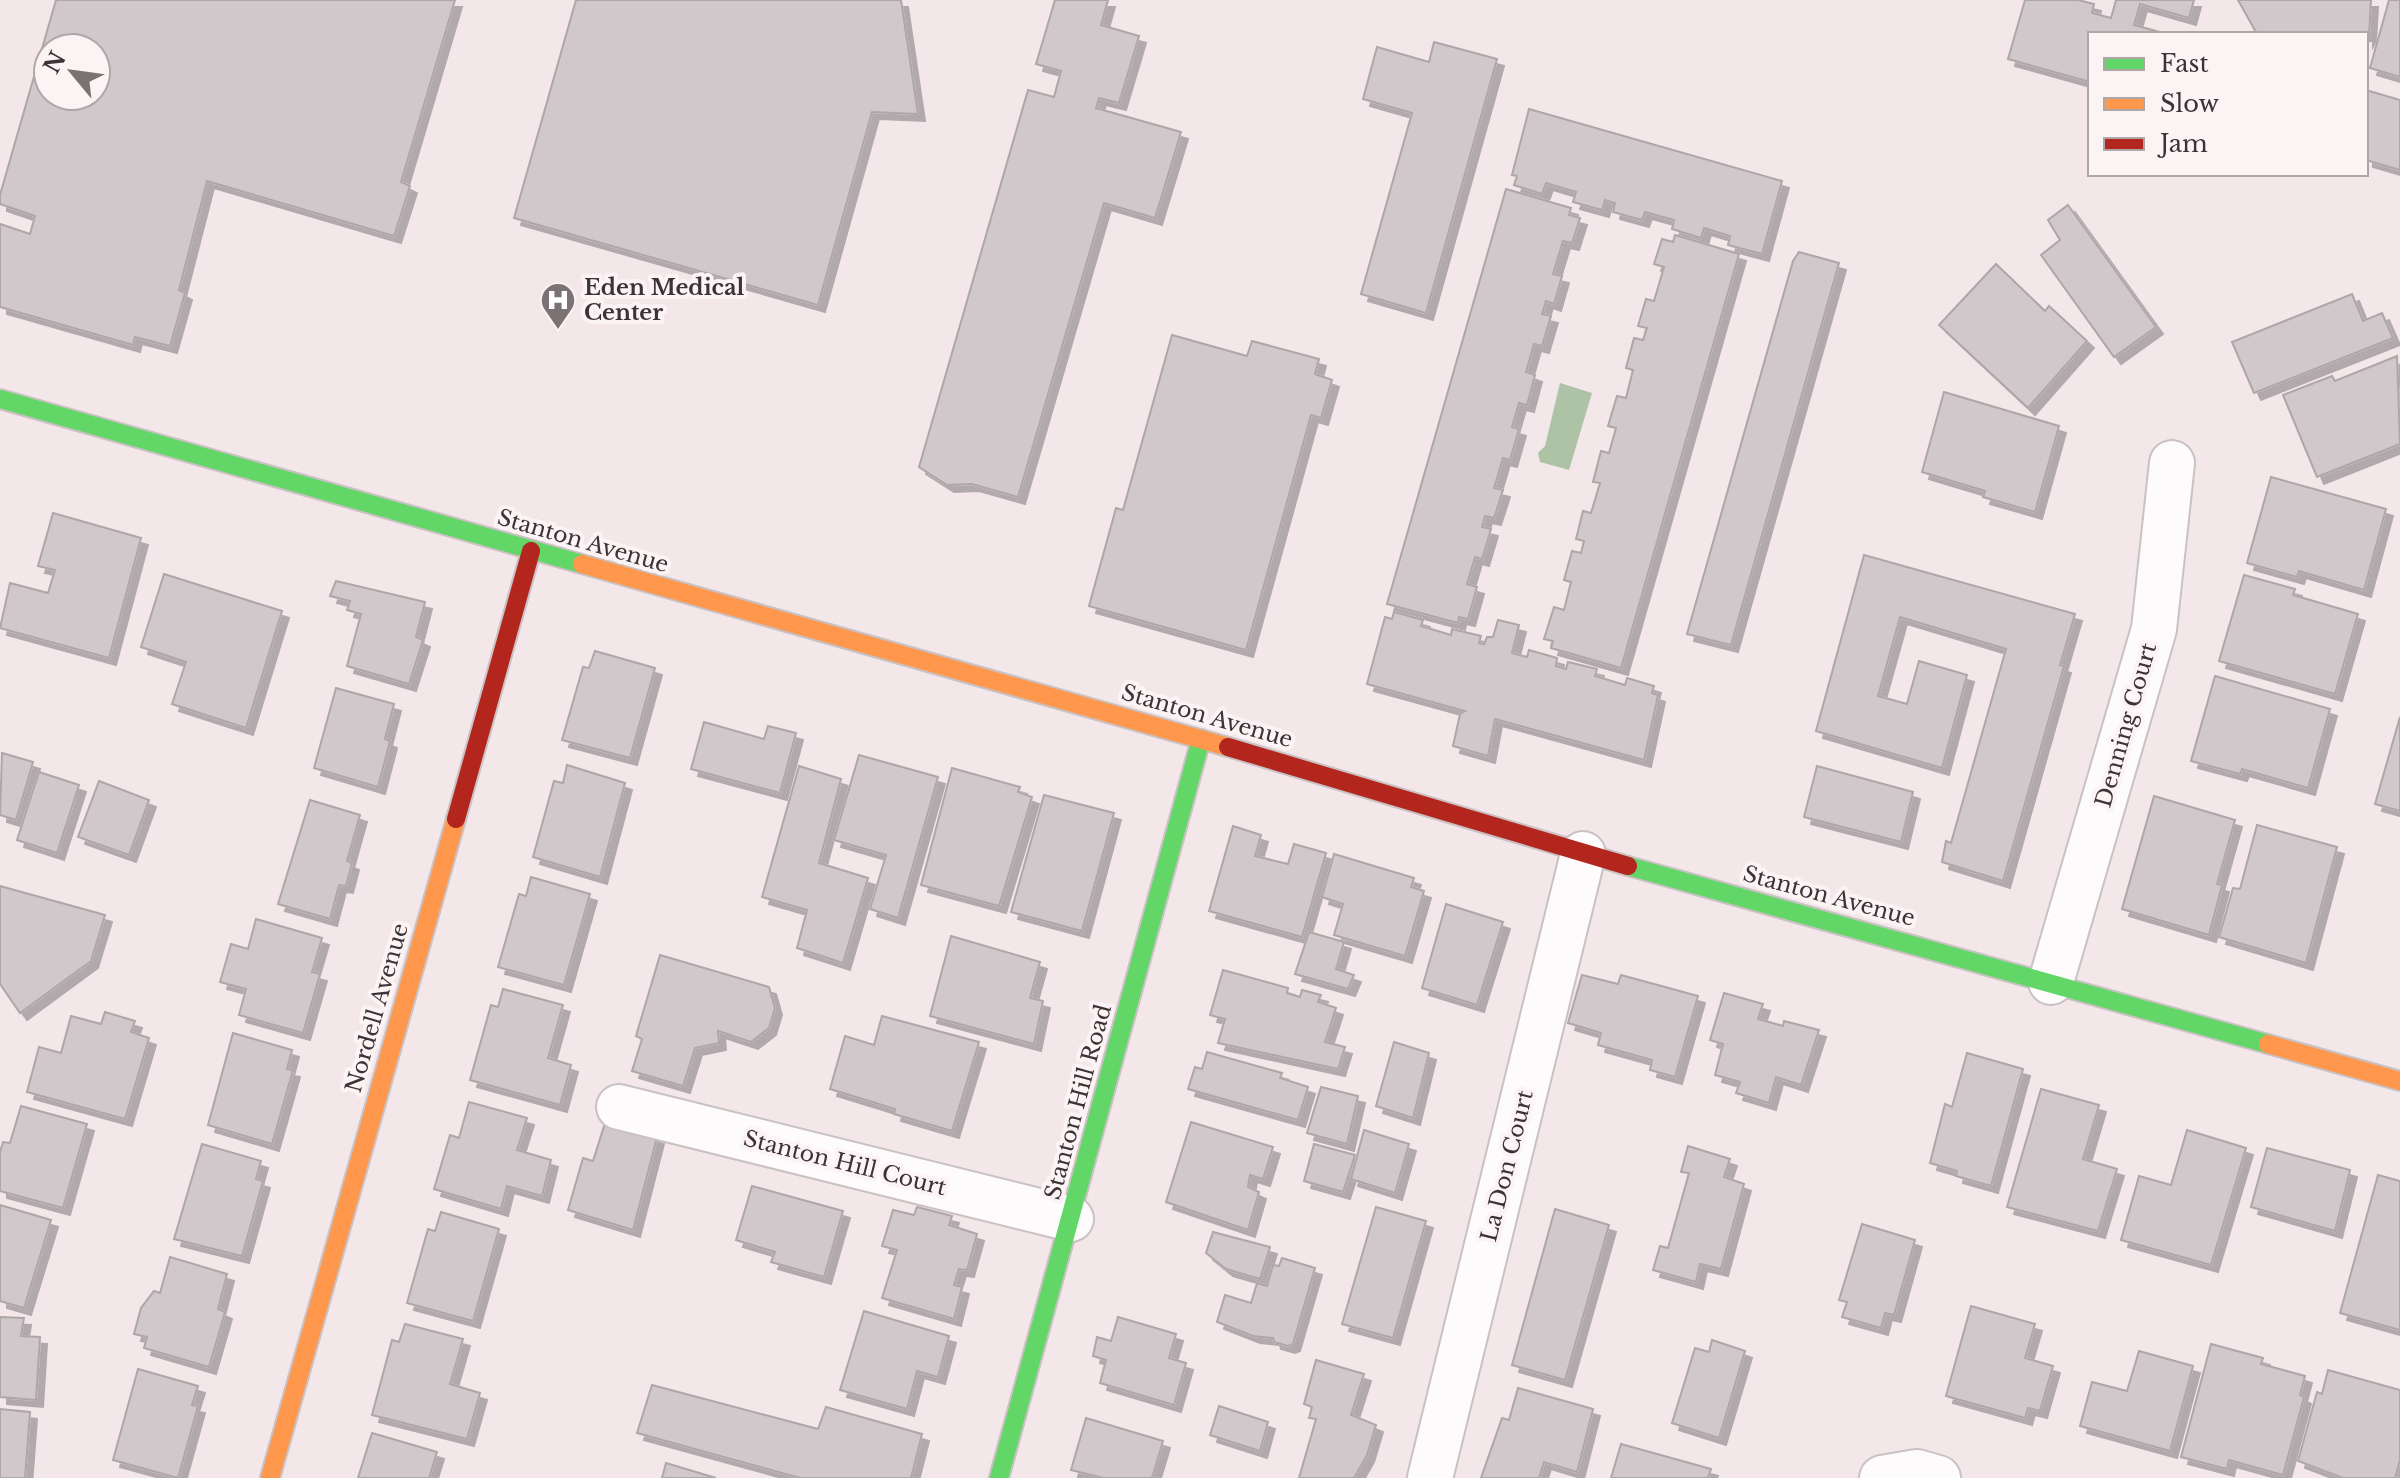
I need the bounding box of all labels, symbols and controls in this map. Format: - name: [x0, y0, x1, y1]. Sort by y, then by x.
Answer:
- north arrow: [32, 32, 112, 112]
- legend: [2088, 32, 2368, 176]
- text: N: [38, 47, 72, 78]
- text: Fast: [2160, 49, 2208, 78]
- text: Slow: [2160, 89, 2219, 118]
- text: Jam: [2157, 129, 2208, 158]
- place label: Eden Medical Center: [584, 274, 745, 326]
- hospital icon: Eden Medical Center: [539, 281, 577, 331]
- street label: Stanton Avenue: [494, 504, 672, 578]
- street label: Denning Court: [2090, 639, 2163, 810]
- street label: Stanton Avenue: [1118, 679, 1296, 753]
- street label: Stanton Avenue: [1740, 860, 1918, 932]
- street label: Nordell Avenue: [340, 920, 414, 1096]
- street label: Stanton Hill Road: [1039, 1001, 1117, 1203]
- street label: La Don Court: [1475, 1087, 1539, 1245]
- street label: Stanton Hill Court: [741, 1125, 950, 1201]

